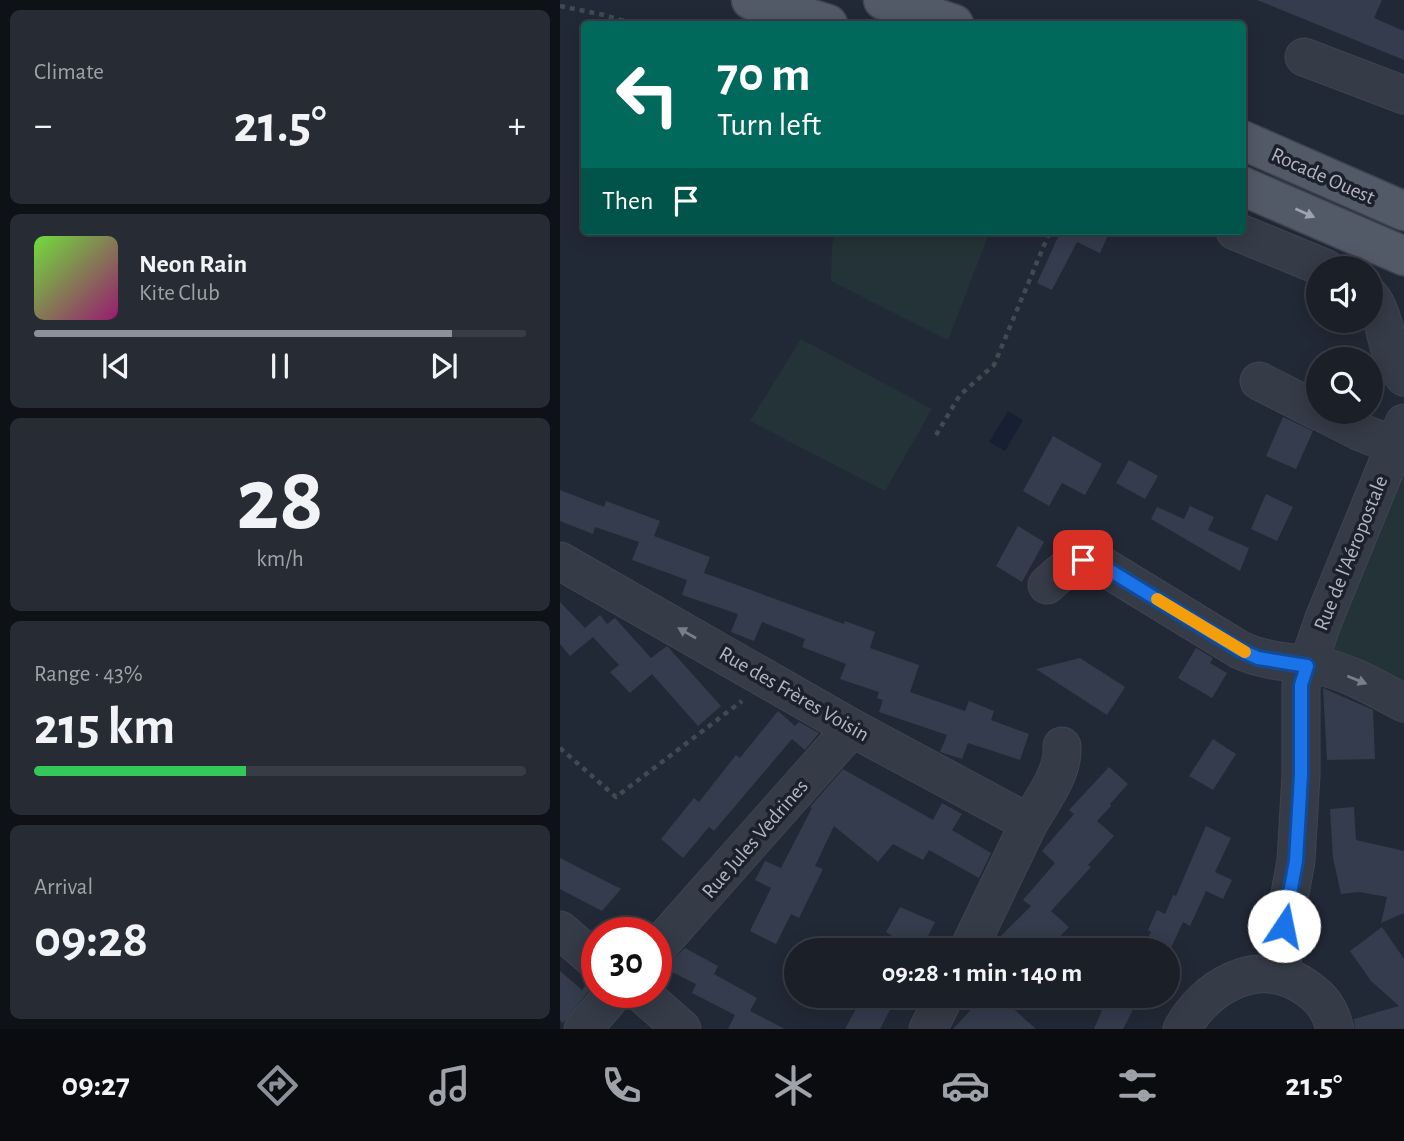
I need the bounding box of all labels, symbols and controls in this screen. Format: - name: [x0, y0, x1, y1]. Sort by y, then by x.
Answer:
- icon: left: [602, 49, 693, 140]
- text: 70 m: [717, 51, 811, 100]
- text: Climate: [34, 61, 104, 84]
- text: 21.5°: [234, 99, 326, 151]
- text: −: [34, 107, 52, 145]
- text: +: [508, 107, 526, 145]
- text: Turn left: [717, 109, 821, 141]
- street label: Rocade Ouest: [1268, 144, 1378, 208]
- icon: arrive: [667, 182, 705, 220]
- text: Then: [602, 188, 653, 214]
- one-way arrow: [1295, 207, 1315, 219]
- text: Neon Rain: [139, 251, 247, 277]
- map controls: [1306, 256, 1383, 424]
- button: sound: [1306, 256, 1383, 333]
- text: Kite Club: [139, 282, 220, 305]
- icon: previous: [97, 347, 135, 385]
- icon: pause: [261, 347, 299, 385]
- icon: next: [425, 347, 463, 385]
- button: search: [1306, 347, 1383, 424]
- text: 28: [236, 455, 324, 546]
- street label: Rue de l'Aéropostale: [1310, 473, 1392, 633]
- pin: [1053, 530, 1113, 590]
- icon: arrive: [1064, 541, 1102, 579]
- text: km/h: [256, 548, 304, 571]
- one-way arrow: [677, 627, 697, 639]
- street label: Rue des Frères Voisin: [715, 643, 873, 745]
- text: Range · 43%: [34, 663, 143, 686]
- one-way arrow: [1347, 674, 1367, 686]
- text: 215 km: [34, 701, 175, 753]
- street label: Rue Jules Vedrines: [698, 776, 812, 902]
- text: Arrival: [34, 876, 93, 899]
- position arrow: [1247, 889, 1321, 963]
- text: 09:28: [34, 914, 148, 966]
- speed limit sign: 30: [581, 917, 672, 1008]
- text: 09:28 · 1 min · 140 m: [882, 960, 1082, 986]
- icon: directions: [253, 1061, 302, 1110]
- icon: music: [425, 1061, 474, 1110]
- icon: phone: [597, 1061, 646, 1110]
- icon: climate: [769, 1061, 818, 1110]
- icon: car: [941, 1061, 990, 1110]
- icon: filters: [1113, 1061, 1162, 1110]
- text: 09:27: [62, 1069, 130, 1101]
- text: 21.5°: [1285, 1069, 1342, 1101]

